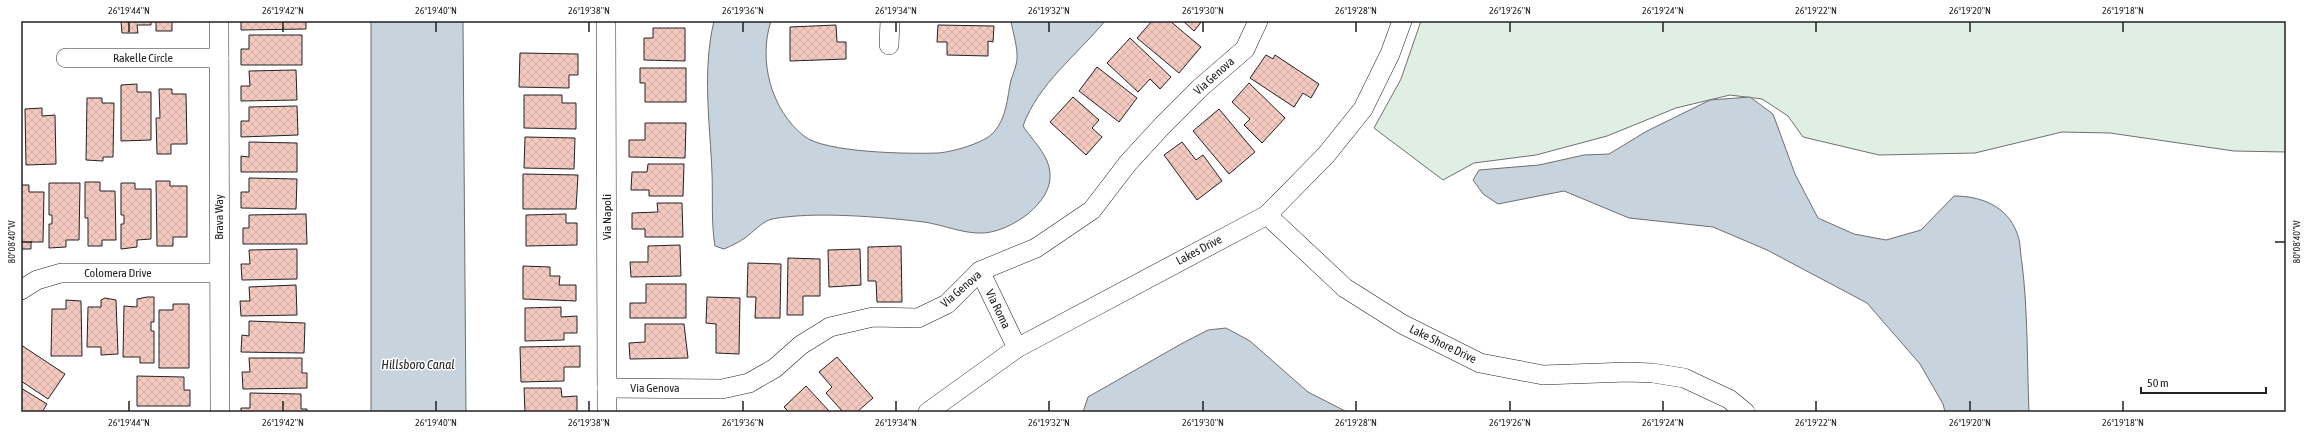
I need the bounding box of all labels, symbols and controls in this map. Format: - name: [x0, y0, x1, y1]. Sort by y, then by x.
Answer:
- text: 26°19'44"N: [108, 5, 150, 16]
- text: 26°19'42"N: [262, 5, 304, 16]
- text: 26°19'40"N: [415, 5, 457, 16]
- text: 26°19'38"N: [568, 5, 610, 16]
- text: 26°19'36"N: [722, 5, 764, 16]
- text: 26°19'34"N: [875, 5, 917, 16]
- text: 26°19'32"N: [1028, 5, 1070, 16]
- text: 26°19'30"N: [1182, 5, 1224, 16]
- text: 26°19'28"N: [1335, 5, 1377, 16]
- text: 26°19'26"N: [1489, 5, 1531, 16]
- text: 26°19'24"N: [1642, 5, 1684, 16]
- text: 26°19'22"N: [1795, 5, 1837, 16]
- text: 26°19'20"N: [1949, 5, 1991, 16]
- text: 26°19'18"N: [2102, 5, 2144, 16]
- street label: Rakelle Circle: [113, 51, 173, 65]
- street label: Via Genova: [1191, 54, 1237, 98]
- street label: Brava Way: [212, 194, 226, 240]
- street label: Via Napoli: [600, 194, 614, 240]
- text: 80°08'40"W: [6, 220, 17, 264]
- text: 80°08'40"W: [2291, 220, 2302, 264]
- street label: Lakes Drive: [1174, 232, 1224, 268]
- street label: Colomera Drive: [84, 266, 152, 280]
- street label: Via Genova: [938, 268, 984, 310]
- street label: Via Roma: [983, 287, 1013, 331]
- street label: Lake Shore Drive: [1407, 322, 1479, 366]
- water label: Hillsboro Canal: [381, 357, 455, 372]
- scale bar: [2141, 369, 2266, 395]
- text: 50 m: [2147, 376, 2169, 390]
- street label: Via Genova: [630, 381, 680, 395]
- text: 26°19'44"N: [108, 417, 150, 428]
- text: 26°19'42"N: [262, 417, 304, 428]
- text: 26°19'40"N: [415, 417, 457, 428]
- text: 26°19'38"N: [568, 417, 610, 428]
- text: 26°19'36"N: [722, 417, 764, 428]
- text: 26°19'34"N: [875, 417, 917, 428]
- text: 26°19'32"N: [1028, 417, 1070, 428]
- text: 26°19'30"N: [1182, 417, 1224, 428]
- text: 26°19'28"N: [1335, 417, 1377, 428]
- text: 26°19'26"N: [1489, 417, 1531, 428]
- text: 26°19'24"N: [1642, 417, 1684, 428]
- text: 26°19'22"N: [1795, 417, 1837, 428]
- text: 26°19'20"N: [1949, 417, 1991, 428]
- text: 26°19'18"N: [2102, 417, 2144, 428]

